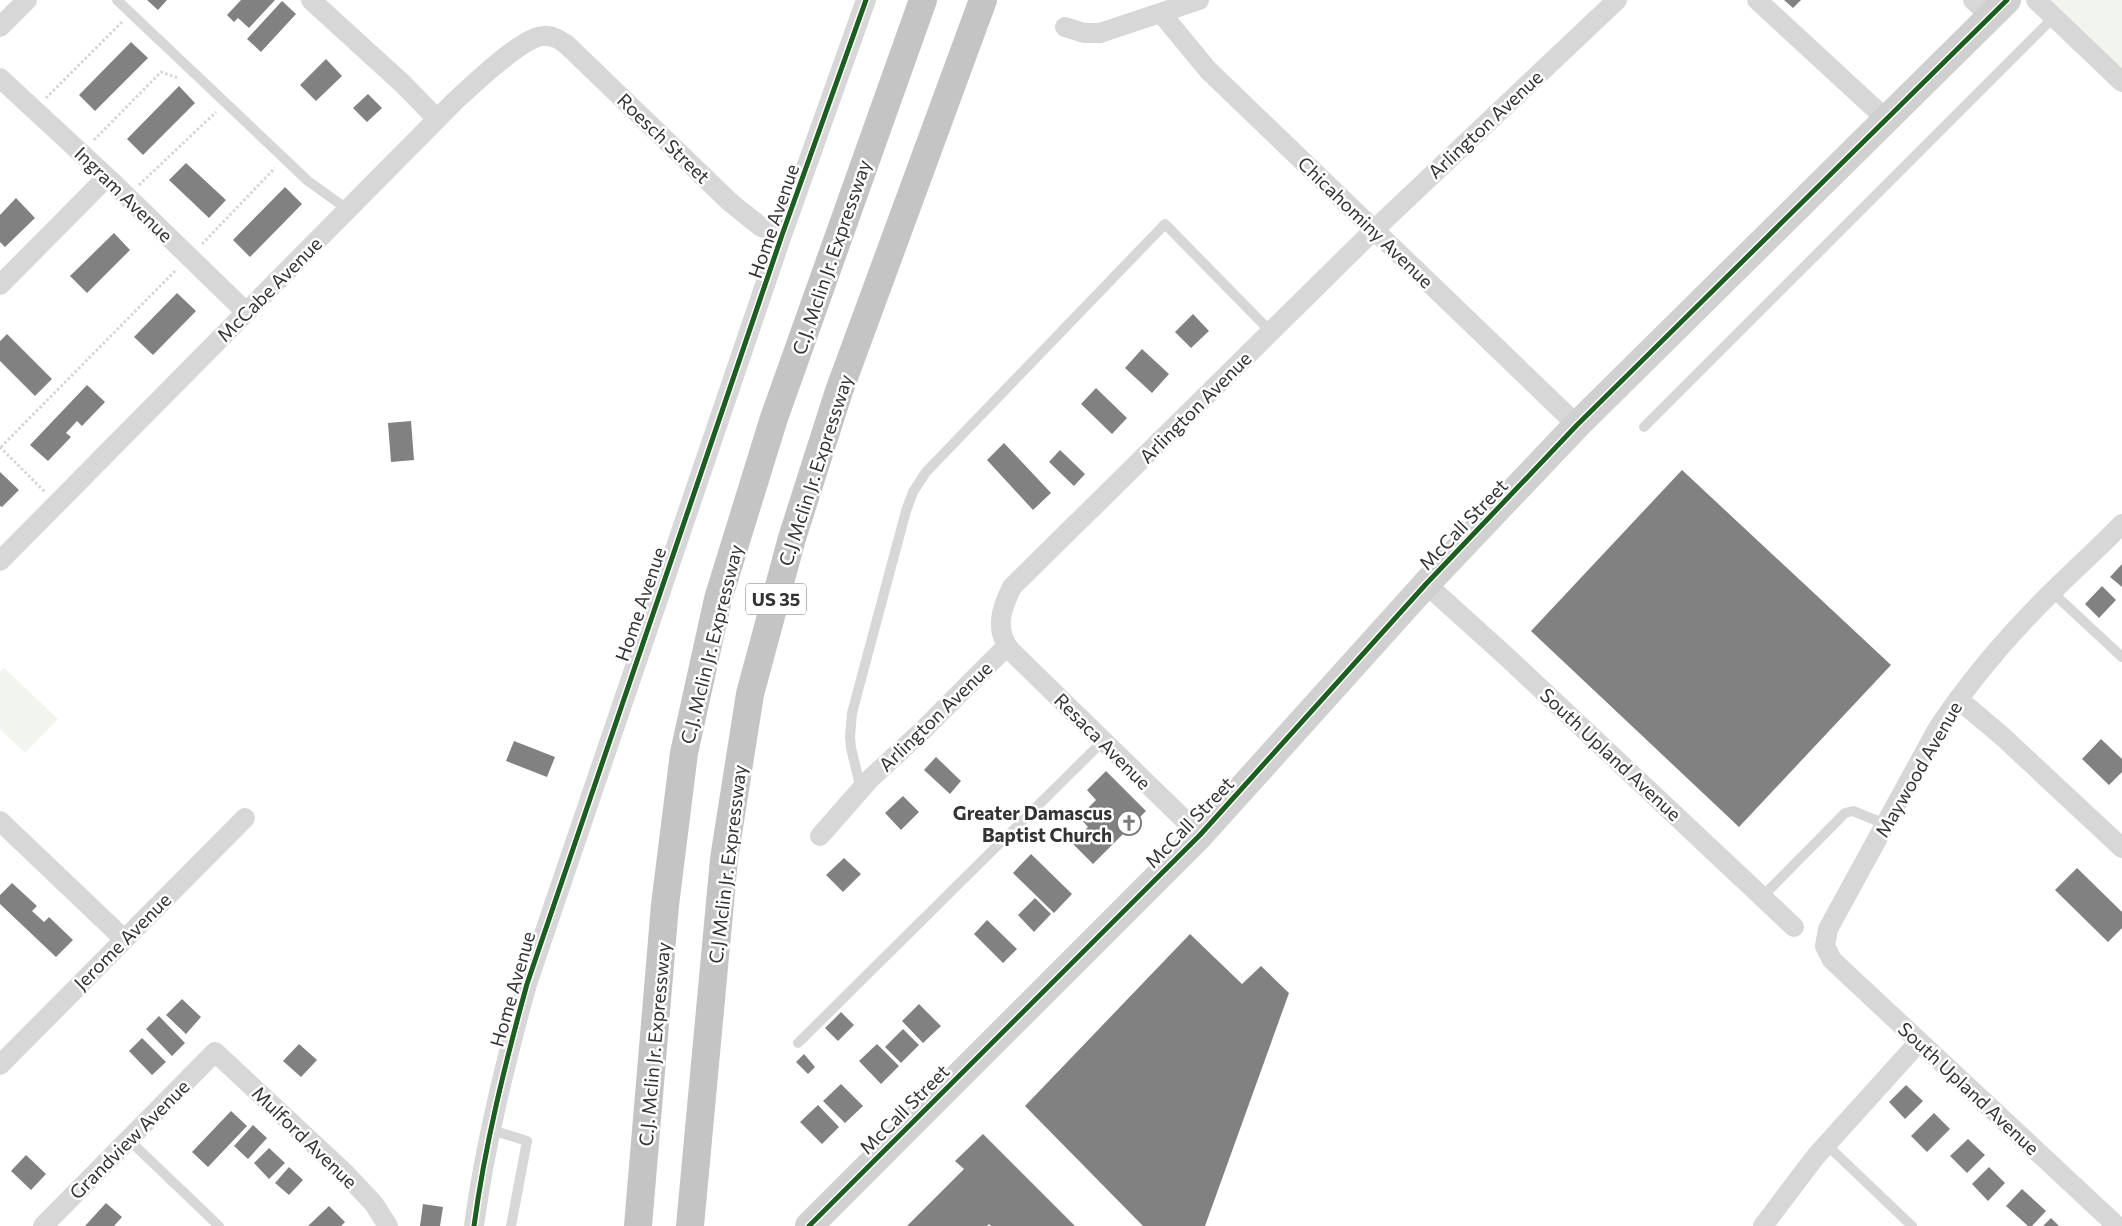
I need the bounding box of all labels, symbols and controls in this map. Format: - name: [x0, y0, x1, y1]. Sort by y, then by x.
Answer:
- street label: Arlington Avenue: [1423, 65, 1547, 183]
- street label: Roesch Street: [613, 88, 715, 188]
- street label: Ingram Avenue: [70, 141, 178, 247]
- street label: Chicahominy Avenue: [1294, 151, 1438, 293]
- street label: C.J. Mclin Jr. Expressway: [787, 156, 875, 358]
- street label: Home Avenue: [743, 161, 803, 281]
- street label: McCabe Avenue: [212, 232, 326, 346]
- street label: Arlington Avenue: [1134, 346, 1256, 468]
- street label: C.J Mclin Jr. Expressway: [773, 371, 857, 569]
- street label: McCall Street: [1414, 474, 1512, 574]
- street label: C.J. Mclin Jr. Expressway: [675, 542, 747, 746]
- street label: Home Avenue: [610, 544, 670, 664]
- road number: US 35: [746, 584, 806, 614]
- street label: Arlington Avenue: [874, 656, 996, 776]
- street label: South Upland Avenue: [1536, 683, 1686, 825]
- street label: Resaca Avenue: [1050, 688, 1156, 794]
- street label: Maywood Avenue: [1870, 697, 1966, 841]
- street label: C.J Mclin Jr. Expressway: [703, 763, 751, 965]
- street label: McCall Street: [1140, 772, 1238, 872]
- place label: Greater Damascus Baptist Church: [953, 801, 1112, 846]
- church icon: Greater Damascus Baptist Church: [1116, 810, 1142, 836]
- street label: Jerome Avenue: [69, 888, 175, 994]
- street label: Home Avenue: [485, 929, 539, 1049]
- street label: C.J. Mclin Jr. Expressway: [634, 941, 674, 1147]
- street label: South Upland Avenue: [1894, 1017, 2044, 1159]
- street label: McCall Street: [854, 1059, 954, 1159]
- street label: Grandview Avenue: [64, 1074, 194, 1204]
- street label: Mulford Avenue: [248, 1081, 362, 1193]

